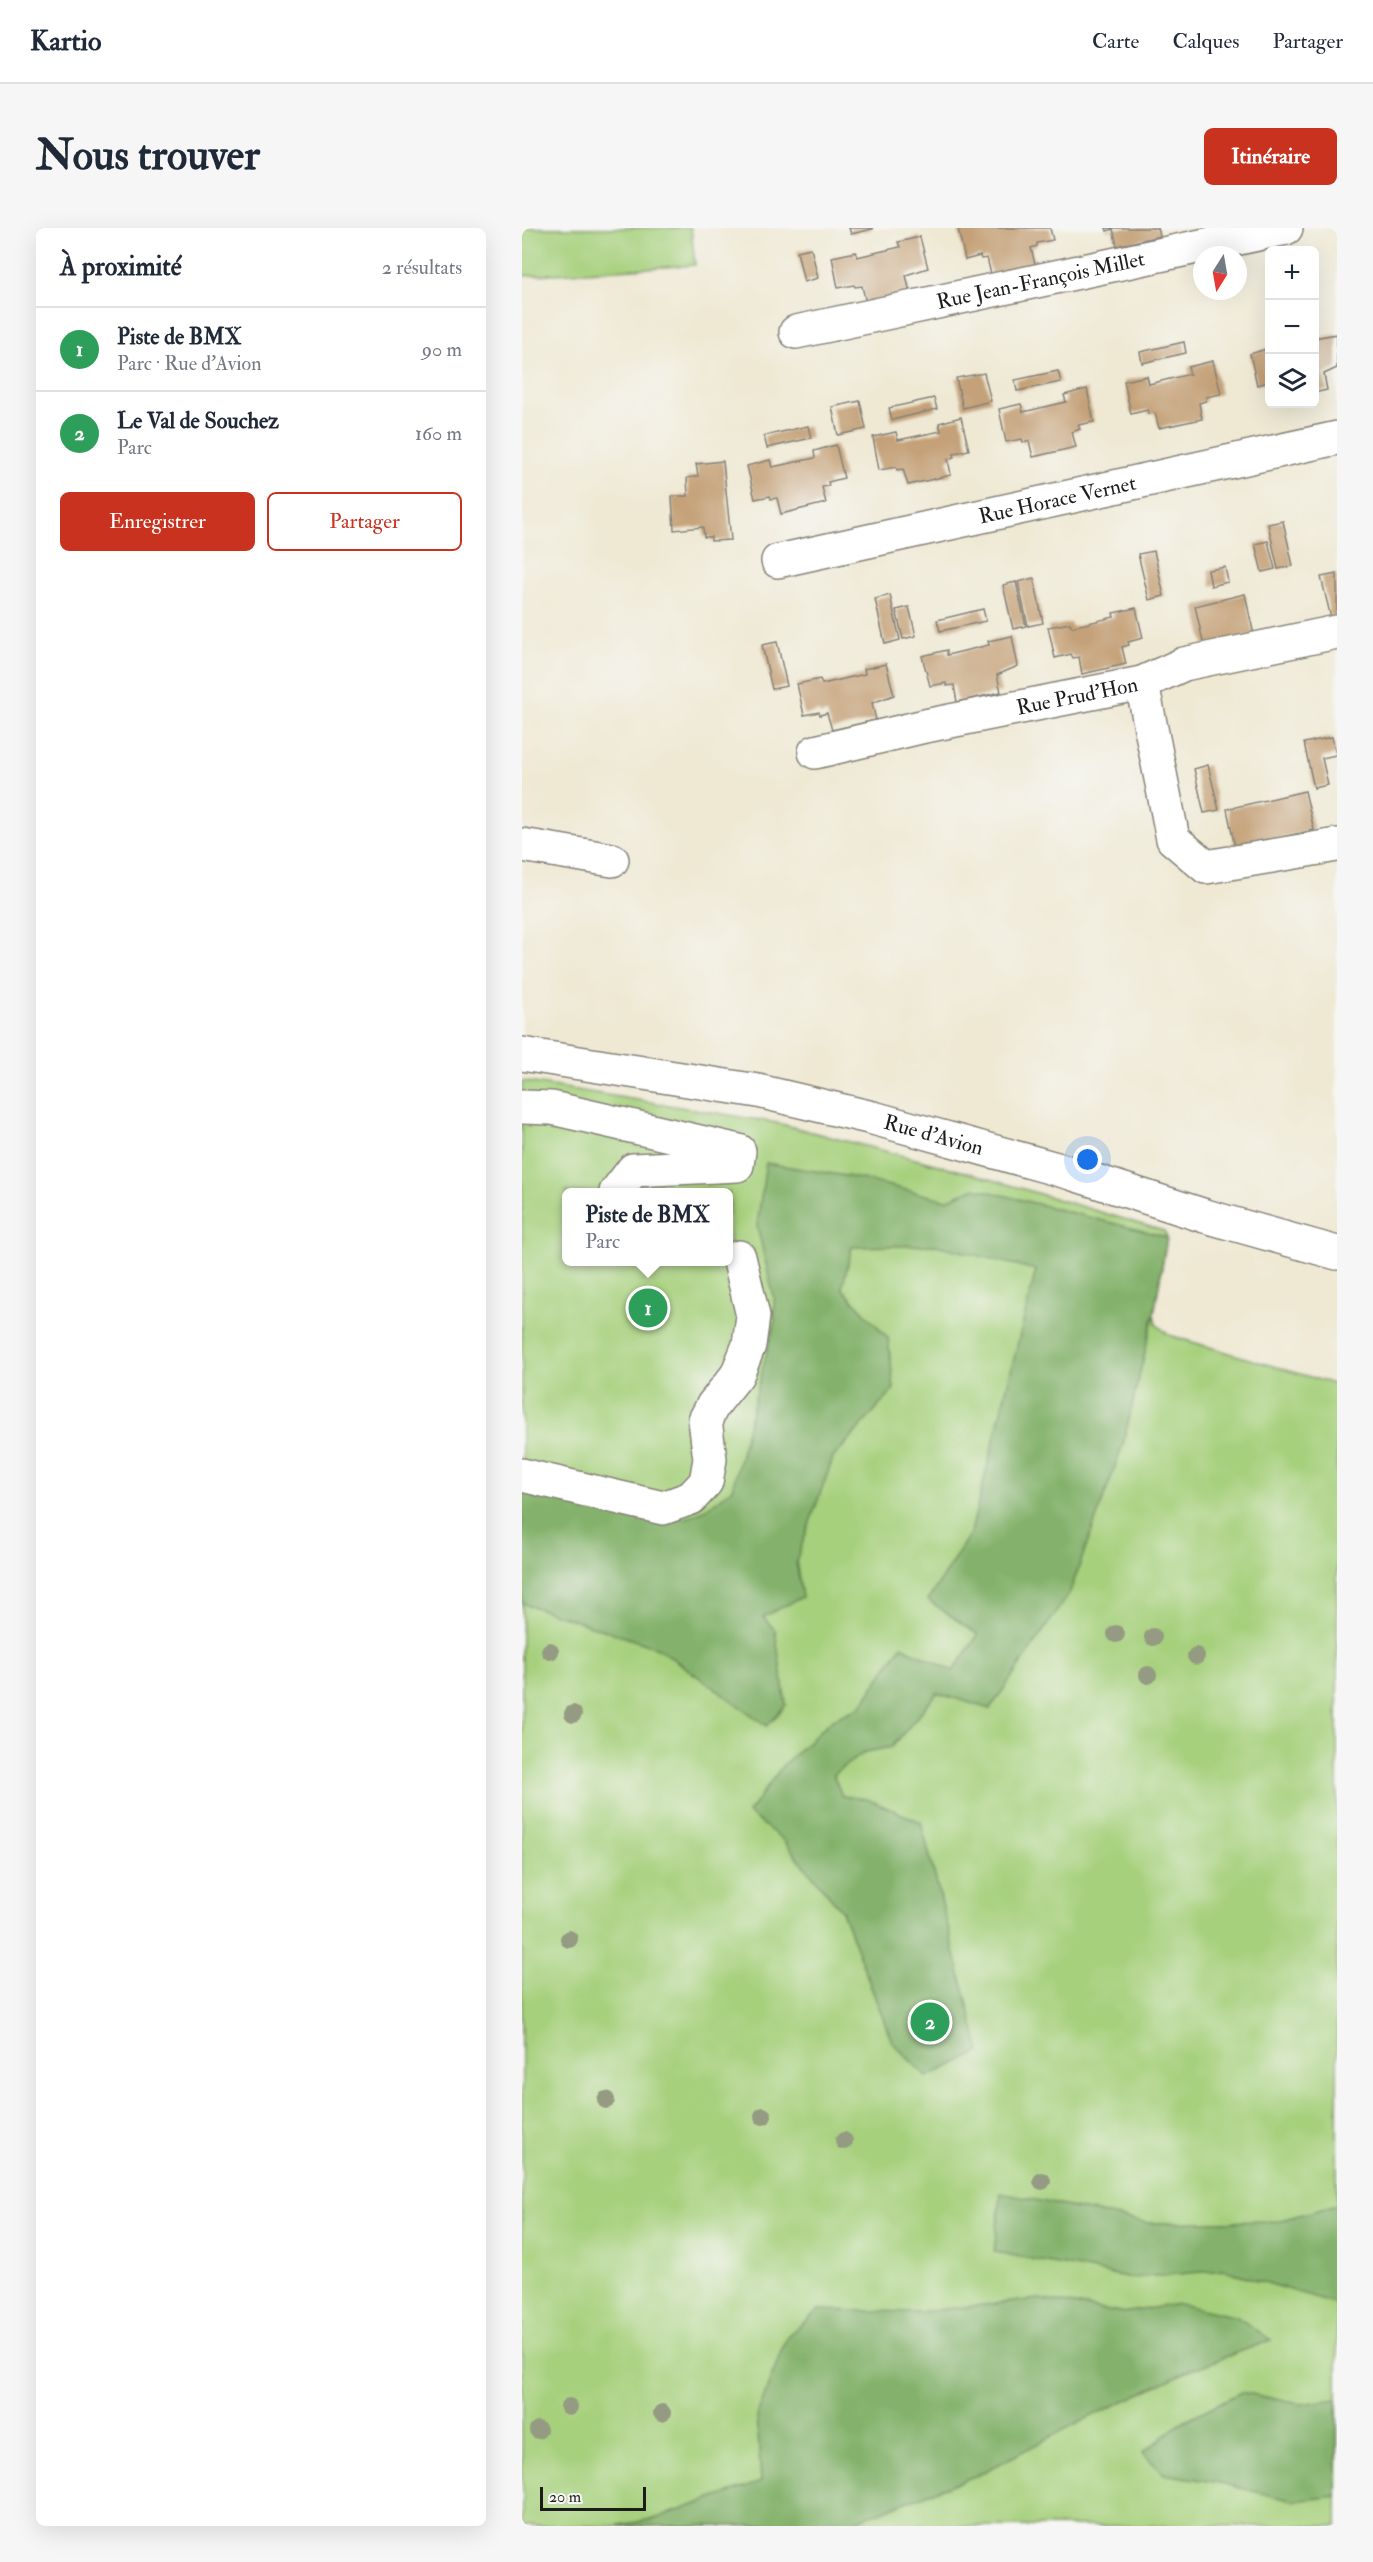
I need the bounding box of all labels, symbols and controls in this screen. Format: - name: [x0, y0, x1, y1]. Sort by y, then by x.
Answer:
- text: Kartio: [30, 24, 101, 59]
- text: Carte: [1092, 28, 1139, 55]
- text: Calques: [1172, 28, 1239, 55]
- text: Partager: [1272, 28, 1343, 55]
- button: Itinéraire: [1204, 128, 1337, 185]
- text: Nous trouver: [36, 130, 260, 182]
- street label: Rue Jean-François Millet: [934, 245, 1147, 316]
- north arrow: [1193, 246, 1247, 300]
- map controls: [1265, 246, 1319, 408]
- button: +: [1265, 246, 1319, 300]
- text: À proximité: [60, 251, 182, 283]
- text: 2 résultats: [382, 255, 462, 280]
- button: −: [1265, 300, 1319, 354]
- text: Piste de BMX: [117, 323, 242, 351]
- text: 1: [76, 337, 83, 362]
- text: 90 m: [422, 337, 462, 362]
- text: Parc · Rue d'Avion: [117, 351, 261, 376]
- button: layers: [1265, 354, 1319, 408]
- text: Le Val de Souchez: [117, 407, 279, 435]
- text: 2: [74, 421, 85, 446]
- text: 160 m: [415, 421, 462, 446]
- text: Parc: [117, 435, 152, 460]
- street label: Rue Horace Vernet: [976, 470, 1139, 530]
- button: Enregistrer: [60, 492, 255, 551]
- button: Partager: [267, 492, 462, 551]
- street label: Rue Prud'Hon: [1014, 671, 1140, 722]
- street label: Rue d'Avion: [881, 1109, 987, 1162]
- your location: [1073, 1145, 1102, 1174]
- popup: [562, 1188, 733, 1266]
- text: Piste de BMX: [585, 1201, 710, 1229]
- text: Parc: [585, 1229, 620, 1254]
- pin: 1: [628, 1286, 668, 1330]
- pin: 2: [910, 2000, 950, 2044]
- scale bar: [540, 2484, 646, 2512]
- text: 20 m: [549, 2487, 581, 2507]

